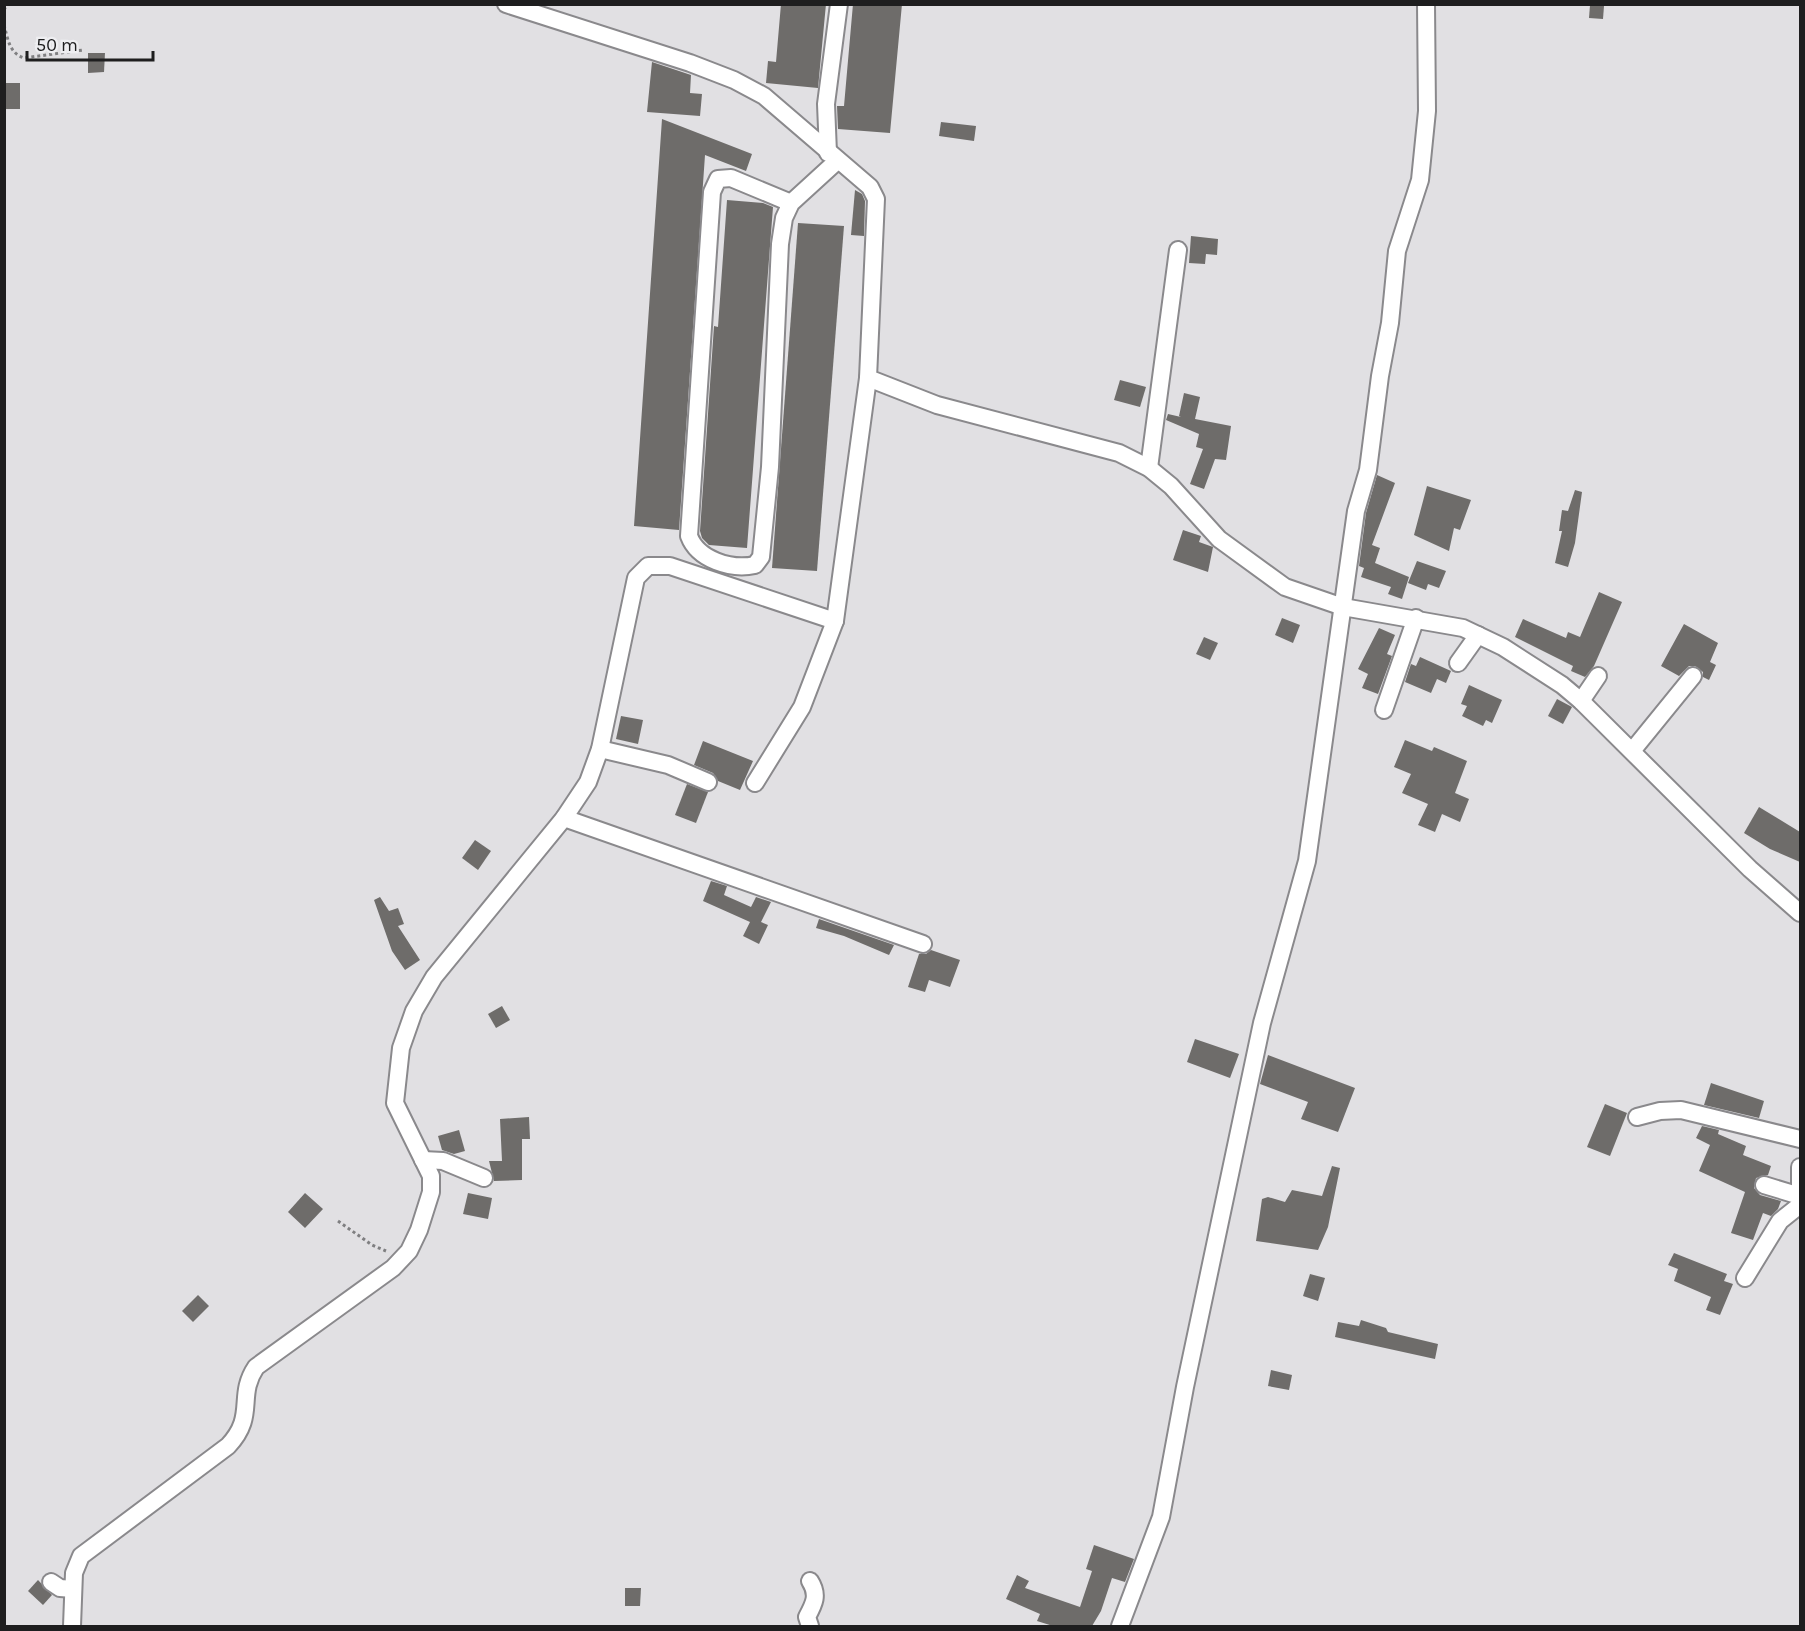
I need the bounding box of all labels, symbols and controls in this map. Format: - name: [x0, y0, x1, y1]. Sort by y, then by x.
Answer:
- scale bar: [27, 24, 153, 62]
- text: 50 m: [36, 34, 78, 56]

